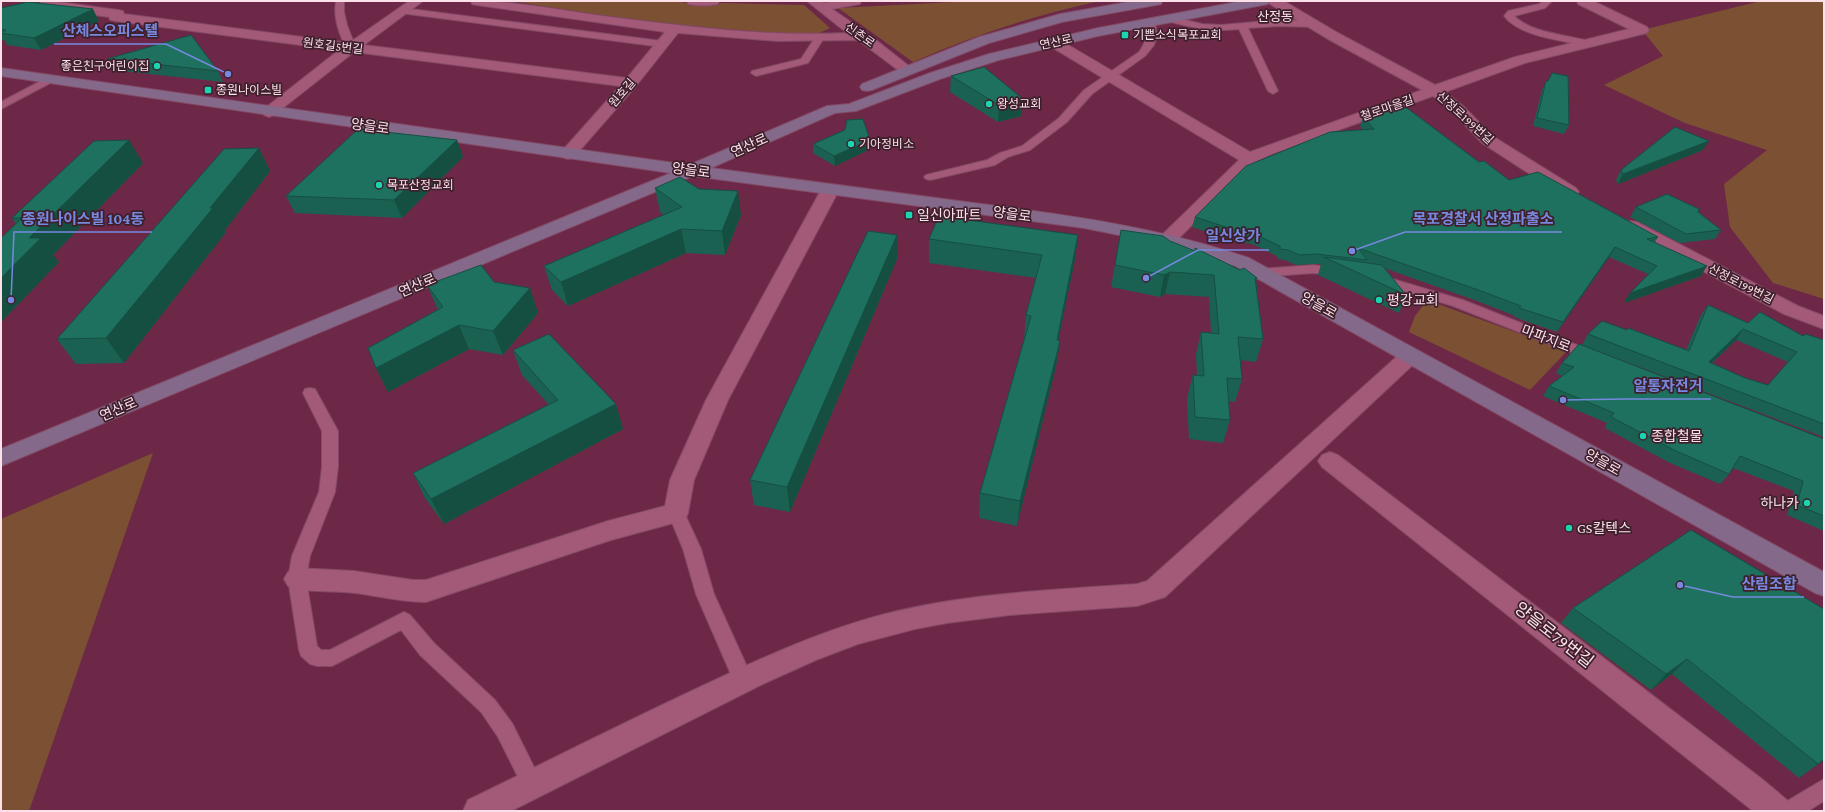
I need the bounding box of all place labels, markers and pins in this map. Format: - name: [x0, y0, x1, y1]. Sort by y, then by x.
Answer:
- callout: 산체스오피스텔: [54, 17, 166, 44]
- place label: 기쁜소식목포교회: [1133, 28, 1221, 42]
- marker: 기쁜소식목포교회: [1120, 30, 1130, 40]
- place label: 좋은친구어린이집: [61, 59, 149, 73]
- marker: 좋은친구어린이집: [152, 61, 162, 71]
- place label: 종원나이스빌: [216, 83, 282, 97]
- marker: 종원나이스빌: [203, 85, 213, 95]
- place label: 왕성교회: [997, 97, 1041, 111]
- marker: 왕성교회: [984, 99, 994, 109]
- place label: 기아정비소: [859, 137, 914, 151]
- marker: 기아정비소: [846, 139, 856, 149]
- place label: 목포산정교회: [387, 178, 453, 192]
- marker: 목포산정교회: [374, 180, 384, 190]
- callout: 종원나이스빌 104동: [14, 205, 152, 232]
- callout: 목포경찰서 산정파출소: [1405, 205, 1562, 232]
- place label: 일신아파트: [917, 207, 982, 223]
- marker: 일신아파트: [904, 210, 914, 220]
- callout: 일신상가: [1198, 223, 1269, 250]
- place label: 평강교회: [1387, 292, 1439, 308]
- marker: 평강교회: [1374, 295, 1384, 305]
- callout: 알통자전거: [1626, 372, 1711, 399]
- place label: 종합철물: [1651, 428, 1703, 444]
- marker: 종합철물: [1638, 431, 1648, 441]
- place label: 하나카: [1760, 495, 1799, 511]
- marker: 하나카: [1802, 498, 1812, 508]
- place label: GS칼텍스: [1577, 520, 1631, 536]
- marker: GS칼텍스: [1564, 523, 1574, 533]
- callout: 산림조합: [1733, 570, 1804, 597]

